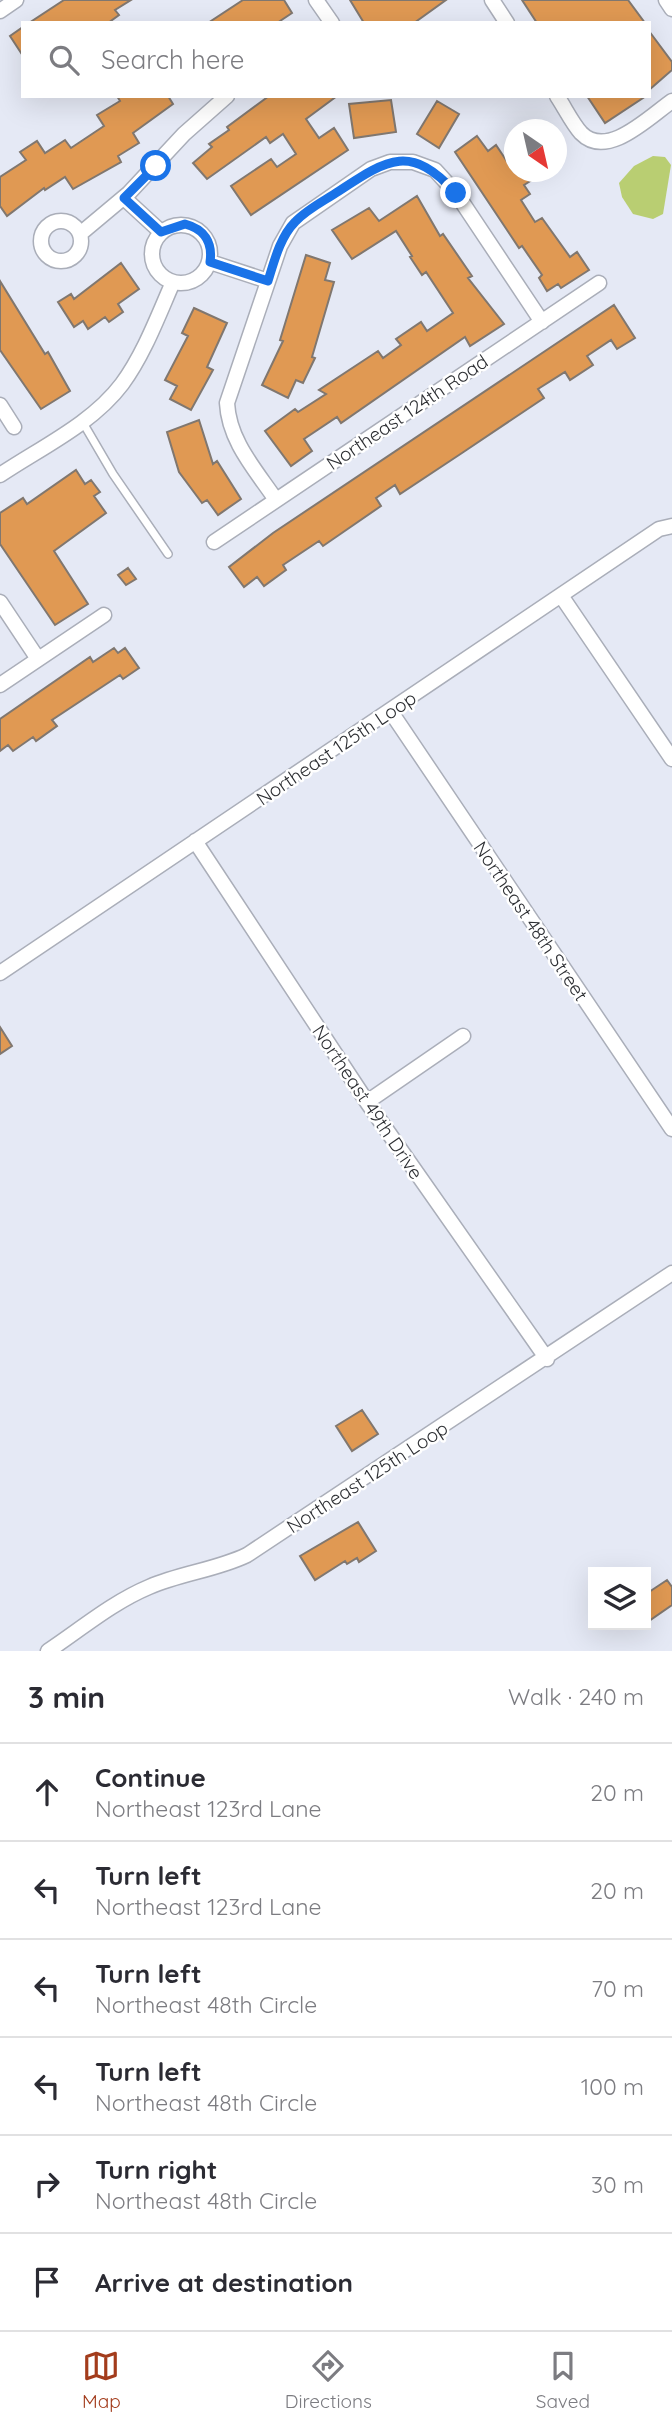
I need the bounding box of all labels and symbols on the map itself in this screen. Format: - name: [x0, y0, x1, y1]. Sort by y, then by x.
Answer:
- north arrow: [504, 119, 567, 182]
- route start: [140, 150, 171, 181]
- route end: [440, 177, 471, 208]
- street label: Northeast 124th Road: [322, 349, 492, 475]
- street label: Northeast 125th Loop: [252, 686, 420, 810]
- street label: Northeast 48th Street: [469, 837, 593, 1005]
- street label: Northeast 49th Drive: [307, 1020, 429, 1184]
- street label: Northeast 125th Loop: [282, 1416, 452, 1538]

